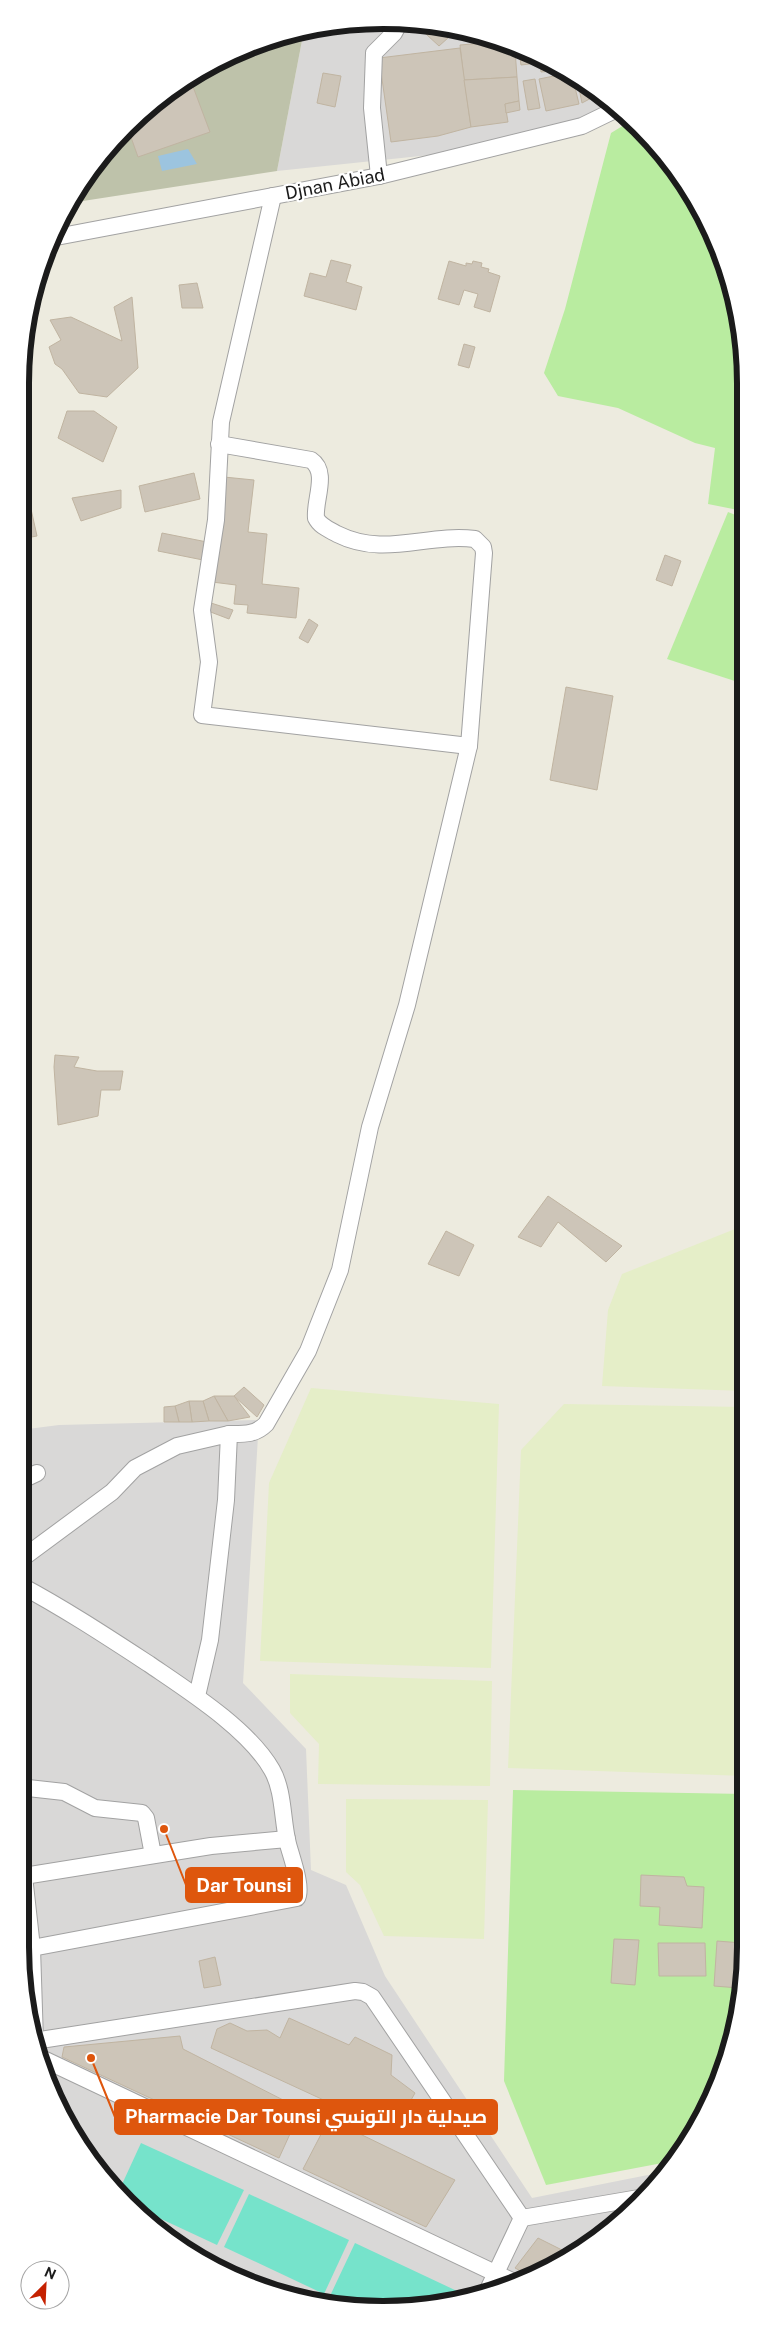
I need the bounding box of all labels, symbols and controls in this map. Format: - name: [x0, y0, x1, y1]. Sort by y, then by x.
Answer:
- street label: Djnan Abiad: [283, 164, 387, 203]
- callout: Dar Tounsi: [186, 1868, 302, 1902]
- text: Dar Tounsi: [196, 1874, 292, 1896]
- callout: Pharmacie Dar Tounsi صيدلية دار التونسي: [115, 2100, 497, 2134]
- text: Pharmacie Dar Tounsi صيدلية دار التونسي: [125, 2105, 487, 2132]
- north arrow: [20, 2260, 70, 2310]
- text: N: [42, 2264, 59, 2283]

